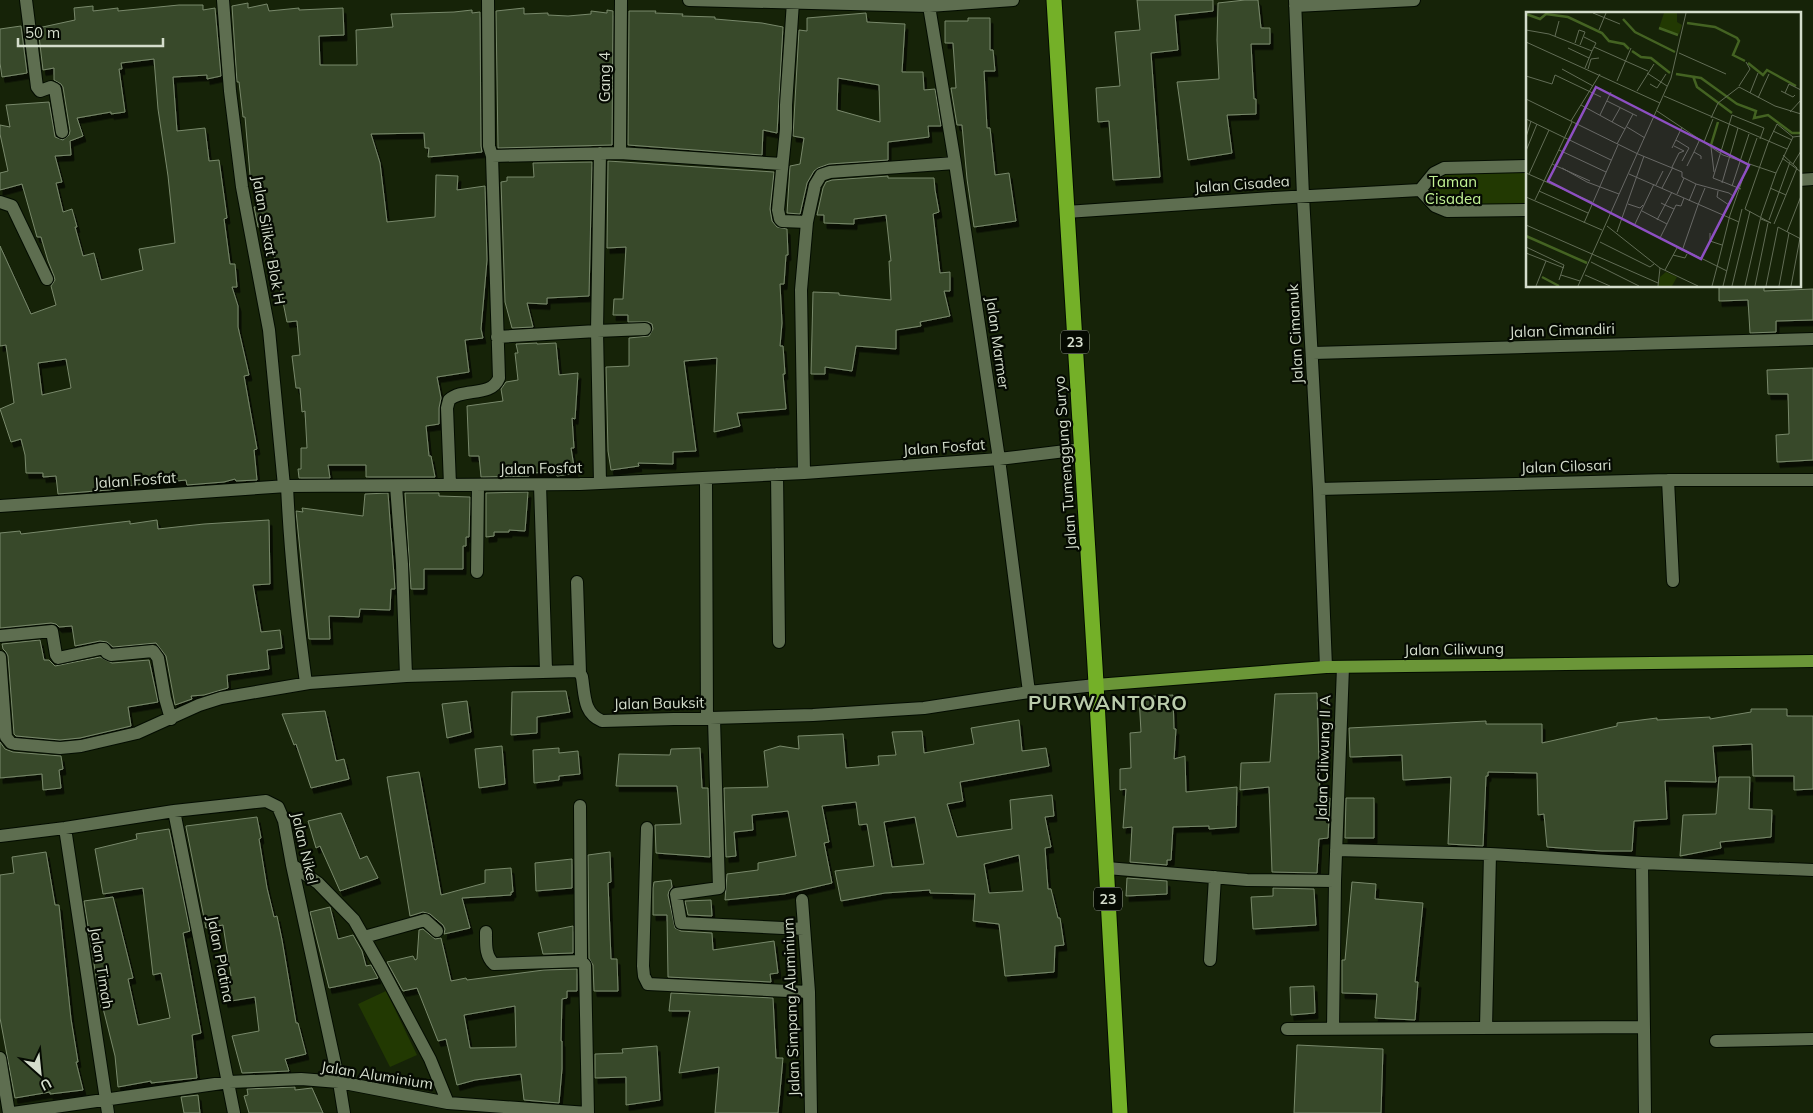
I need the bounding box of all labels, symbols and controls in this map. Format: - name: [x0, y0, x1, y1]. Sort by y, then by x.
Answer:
- inset map: [1526, 12, 1800, 288]
- scale bar: [18, 15, 162, 47]
- text: 50 m: [25, 23, 60, 42]
- street label: Gang 4: [595, 52, 614, 102]
- street label: Jalan Cisadea: [1194, 171, 1290, 197]
- park label: Taman Cisadea: [1425, 172, 1481, 208]
- street label: Jalan Silikat Blok H: [248, 174, 290, 306]
- street label: Jalan Cimanuk: [1283, 283, 1307, 385]
- street label: Jalan Marmer: [982, 295, 1014, 391]
- street label: Jalan Cimandiri: [1509, 319, 1615, 341]
- road number: 23: [1061, 331, 1089, 354]
- street label: Jalan Tumenggung Suryo: [1049, 375, 1081, 551]
- street label: Jalan Fosfat: [902, 435, 986, 459]
- street label: Jalan Cilosari: [1520, 455, 1612, 477]
- street label: Jalan Fosfat: [500, 458, 582, 478]
- street label: Jalan Fosfat: [93, 468, 177, 492]
- street label: Jalan Ciliwung: [1404, 639, 1504, 659]
- district label: PURWANTORO: [1028, 690, 1188, 715]
- street label: Jalan Bauksit: [613, 693, 705, 713]
- street label: Jalan Ciliwung II A: [1311, 695, 1335, 821]
- street label: Jalan Nikel: [288, 810, 322, 886]
- road number: 23: [1094, 888, 1122, 911]
- street label: Jalan Platina: [203, 914, 239, 1004]
- street label: Jalan Simpang Aluminium: [778, 917, 804, 1097]
- street label: Jalan Timah: [86, 926, 118, 1010]
- north arrow: [15, 1048, 65, 1098]
- street label: Jalan Aluminium: [320, 1057, 434, 1093]
- text: U: [37, 1074, 55, 1095]

